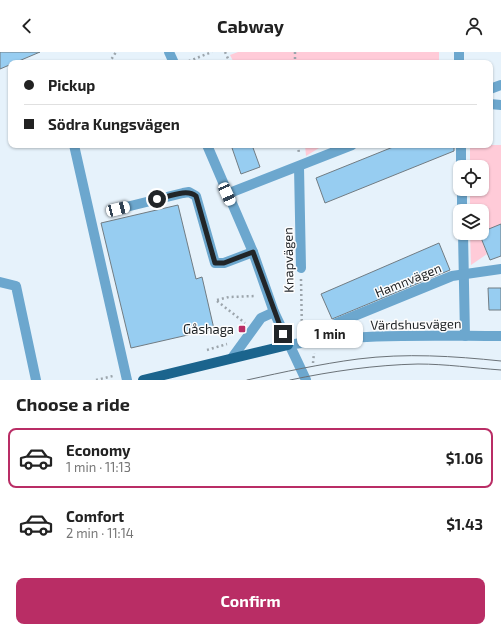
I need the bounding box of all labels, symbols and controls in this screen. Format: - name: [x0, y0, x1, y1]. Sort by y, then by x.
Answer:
- icon: back: [16, 15, 38, 37]
- text: Cabway: [217, 15, 284, 37]
- icon: person: [463, 15, 485, 37]
- text: Pickup: [48, 76, 95, 94]
- text: Södra Kungsvägen: [48, 115, 180, 133]
- map controls: [453, 160, 489, 240]
- button: locate: [453, 160, 489, 196]
- car: [217, 181, 237, 207]
- route start: [148, 190, 166, 208]
- car: [105, 200, 131, 218]
- button: layers: [453, 204, 489, 240]
- street label: Knapvägen: [279, 227, 297, 293]
- street label: Hamnvägen: [372, 259, 444, 301]
- street label: Värdshusvägen: [370, 315, 462, 333]
- callout: 1 min: [297, 320, 363, 348]
- place label: Gåshaga: [183, 321, 234, 337]
- marker: Gåshaga: [237, 324, 247, 334]
- route end: [274, 325, 292, 343]
- text: 1 min: [314, 326, 346, 342]
- text: Choose a ride: [16, 393, 130, 415]
- icon: car: [18, 440, 54, 476]
- text: Economy: [66, 441, 131, 459]
- text: $1.06: [446, 449, 483, 467]
- text: 1 min · 11:13: [66, 459, 131, 475]
- icon: car: [18, 506, 54, 542]
- text: Comfort: [66, 507, 124, 525]
- text: $1.43: [446, 515, 483, 533]
- text: 2 min · 11:14: [66, 525, 134, 541]
- button: Confirm: [16, 578, 485, 624]

